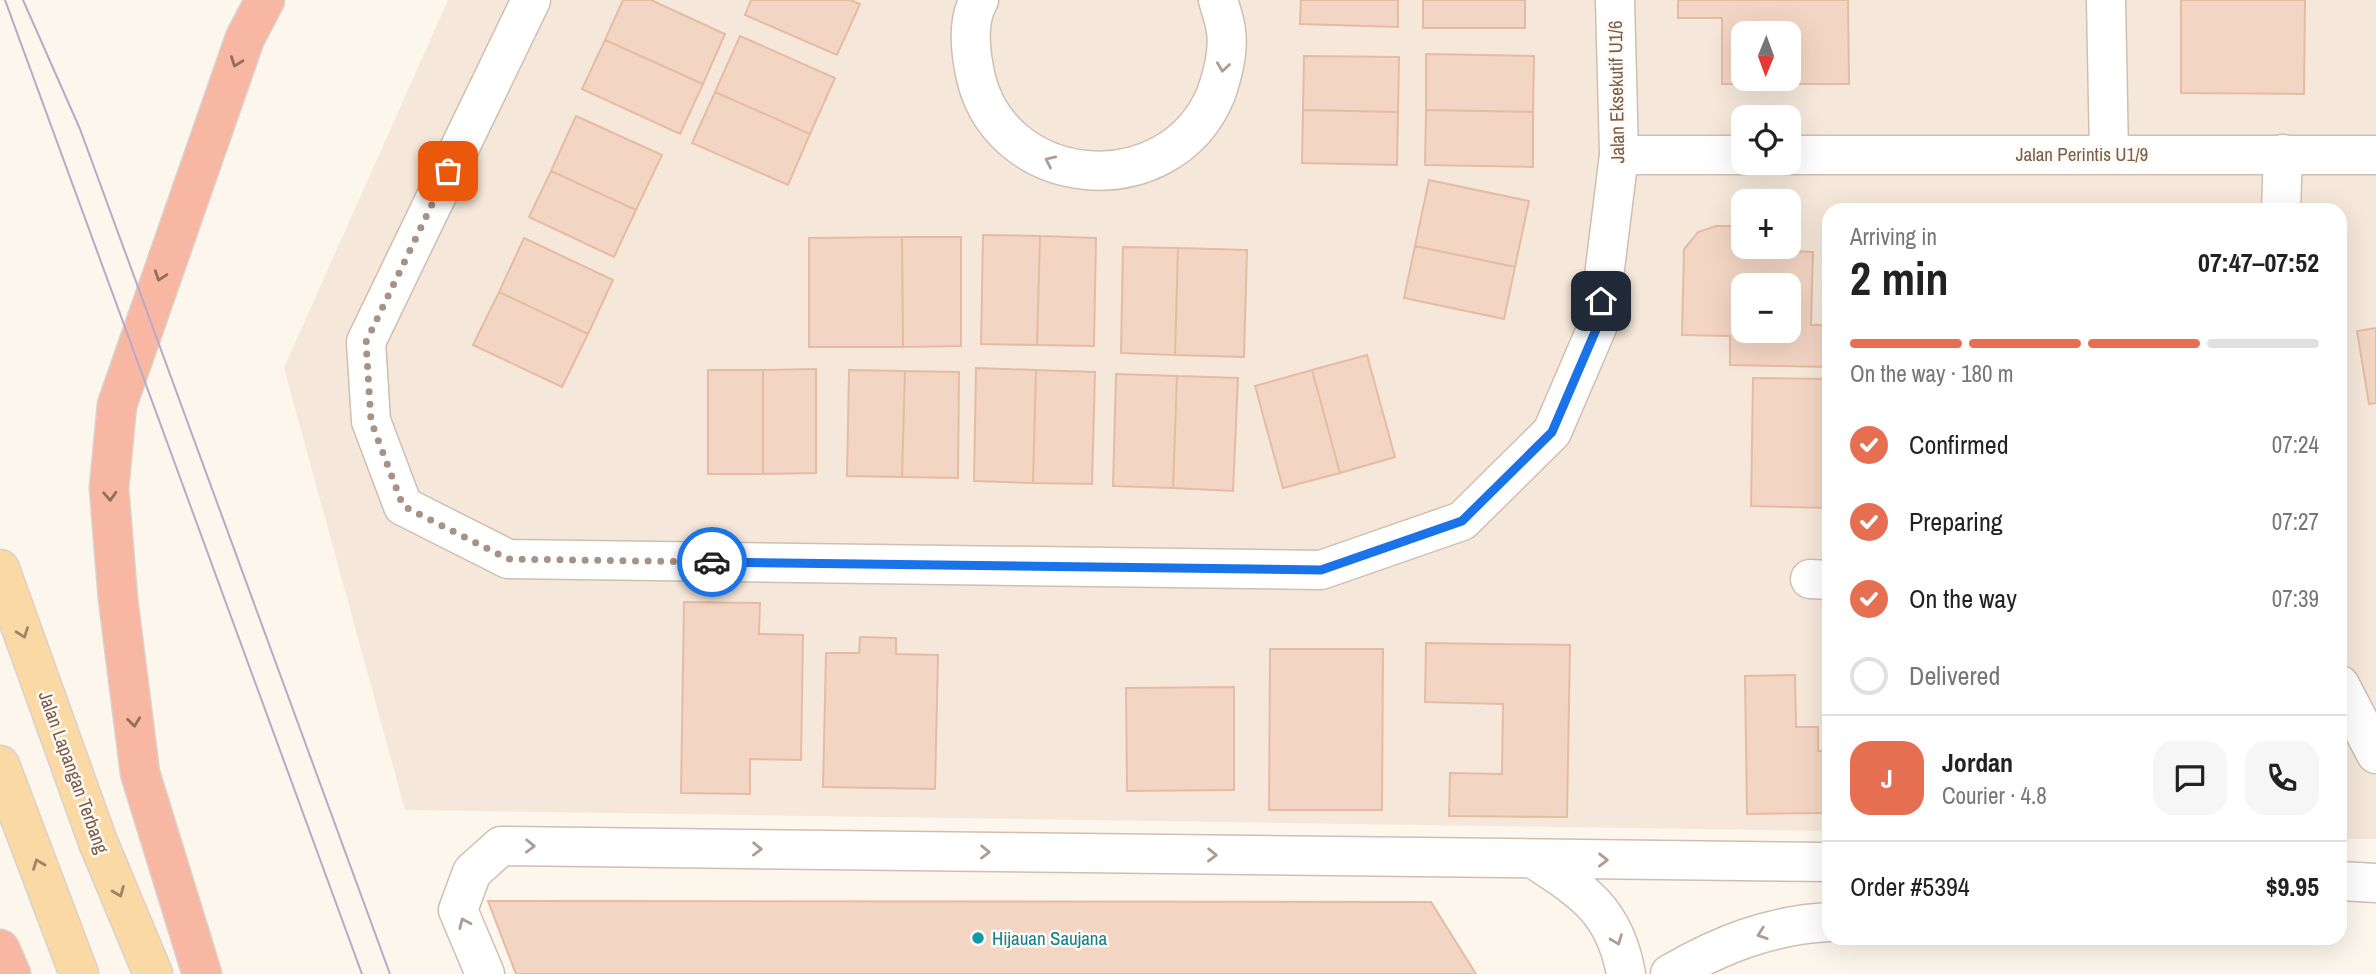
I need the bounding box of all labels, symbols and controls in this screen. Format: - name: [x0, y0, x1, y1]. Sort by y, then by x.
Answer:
- street label: Jalan Eksekutif U1/6: [1602, 20, 1630, 164]
- north arrow: [1731, 21, 1801, 91]
- map controls: [1731, 21, 1801, 343]
- one-way arrow: [231, 56, 245, 68]
- one-way arrow: [1216, 61, 1231, 73]
- button: locate: [1731, 105, 1801, 175]
- pin: [418, 141, 478, 201]
- street label: Jalan Perintis U1/9: [2016, 141, 2148, 167]
- icon: bag: [429, 152, 467, 190]
- one-way arrow: [1045, 156, 1057, 170]
- button: +: [1731, 189, 1801, 259]
- text: Arriving in: [1850, 221, 1937, 252]
- text: 07:47–07:52: [2198, 245, 2319, 280]
- text: 2 min: [1850, 247, 1949, 309]
- one-way arrow: [153, 270, 168, 282]
- pin: [1571, 271, 1631, 331]
- button: −: [1731, 273, 1801, 343]
- icon: home: [1582, 282, 1620, 320]
- text: On the way · 180 m: [1850, 358, 2014, 389]
- icon: check: [1850, 426, 1888, 464]
- text: Confirmed: [1909, 427, 2009, 462]
- text: 07:24: [2272, 429, 2319, 460]
- one-way arrow: [102, 491, 117, 502]
- icon: check: [1850, 503, 1888, 541]
- text: Preparing: [1909, 504, 2003, 539]
- text: 07:27: [2272, 506, 2319, 537]
- courier: [677, 527, 747, 597]
- icon: car: [693, 543, 731, 581]
- icon: check: [1850, 580, 1888, 618]
- text: On the way: [1909, 581, 2017, 616]
- text: 07:39: [2272, 583, 2319, 614]
- one-way arrow: [15, 626, 29, 638]
- text: Delivered: [1909, 658, 2000, 693]
- street label: Jalan Lapangan Terbang: [32, 687, 116, 857]
- one-way arrow: [126, 717, 141, 728]
- button: chat: [2153, 741, 2227, 815]
- button: phone: [2245, 741, 2319, 815]
- text: Jordan: [1942, 745, 2013, 780]
- text: J: [1881, 761, 1893, 796]
- text: Courier · 4.8: [1942, 780, 2047, 811]
- one-way arrow: [525, 838, 536, 854]
- one-way arrow: [753, 841, 763, 857]
- one-way arrow: [980, 845, 991, 860]
- one-way arrow: [1207, 848, 1218, 863]
- one-way arrow: [1598, 852, 1609, 868]
- one-way arrow: [32, 859, 46, 871]
- text: Order #5394: [1850, 869, 1970, 904]
- text: $9.95: [2266, 869, 2319, 904]
- one-way arrow: [111, 885, 125, 897]
- one-way arrow: [458, 918, 472, 931]
- place label: Hijauan Saujana: [992, 925, 1108, 951]
- one-way arrow: [1757, 926, 1769, 940]
- marker: Hijauan Saujana: [970, 930, 986, 946]
- one-way arrow: [1608, 933, 1622, 945]

